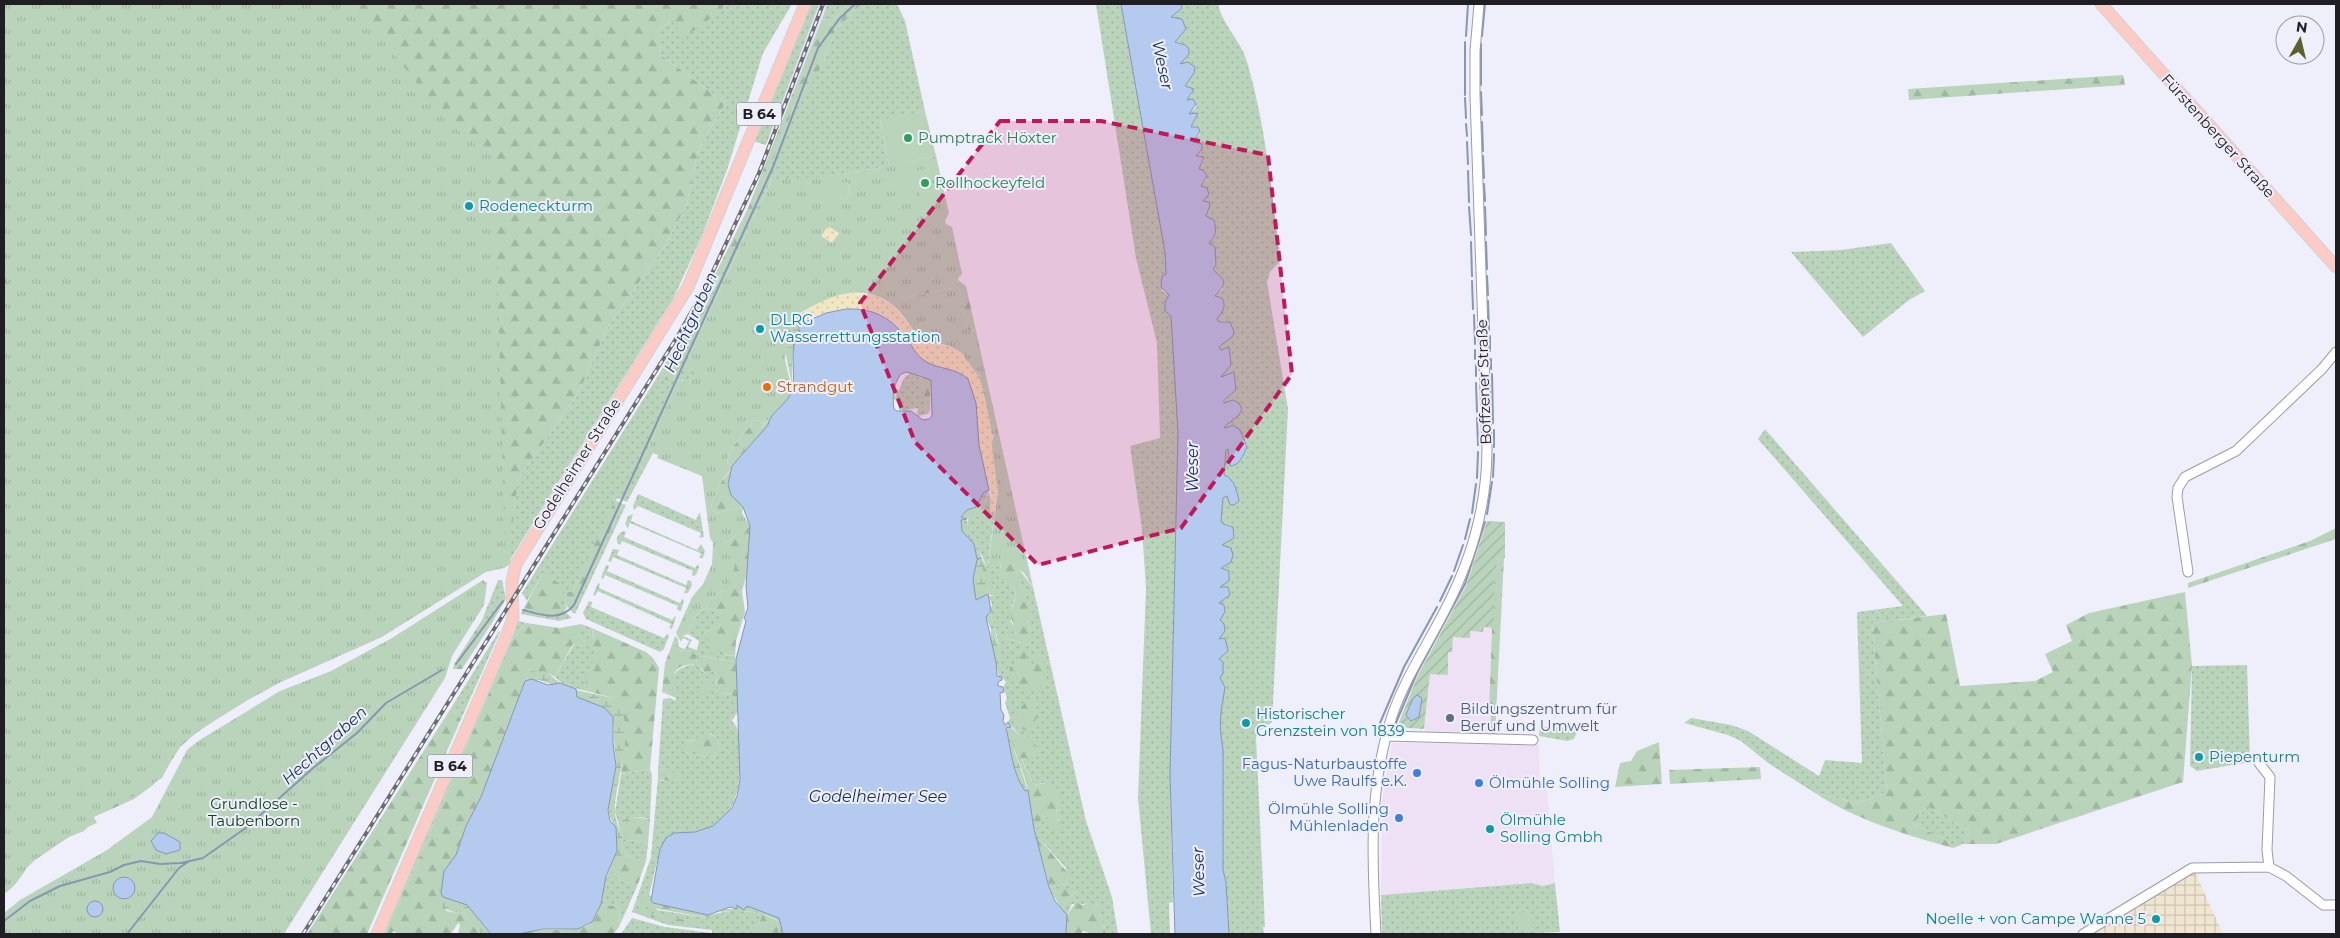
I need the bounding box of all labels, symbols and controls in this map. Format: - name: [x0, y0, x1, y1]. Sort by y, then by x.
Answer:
- north arrow: [2275, 15, 2325, 65]
- text: N: [2295, 17, 2309, 37]
- water label: Weser: [1148, 39, 1177, 92]
- street label: Fürstenberger Straße: [2158, 70, 2279, 202]
- road number: B 64: [736, 102, 782, 126]
- place label: Pumptrack Höxter: [918, 128, 1057, 147]
- marker: Pumptrack Höxter: [902, 132, 914, 144]
- place label: Rollhockeyfeld: [935, 173, 1045, 192]
- marker: Rollhockeyfeld: [919, 177, 931, 189]
- place label: Rodeneckturm: [479, 196, 593, 215]
- marker: Rodeneckturm: [463, 200, 475, 212]
- water label: Hechtgraben: [660, 269, 721, 375]
- place label: DLRG Wasserrettungsstation: [770, 310, 941, 346]
- street label: Boffzener Straße: [1472, 319, 1495, 445]
- marker: DLRG Wasserrettungsstation: [754, 323, 766, 335]
- place label: Strandgut: [777, 377, 853, 396]
- marker: Strandgut: [761, 381, 773, 393]
- street label: Godelheimer Straße: [528, 395, 625, 533]
- water label: Weser: [1183, 441, 1202, 492]
- place label: Bildungszentrum für Beruf und Umwelt: [1460, 699, 1617, 735]
- water label: Hechtgraben: [278, 702, 371, 789]
- place label: Historischer Grenzstein von 1839: [1256, 704, 1405, 740]
- marker: Bildungszentrum für Beruf und Umwelt: [1444, 712, 1456, 724]
- marker: Historischer Grenzstein von 1839: [1240, 717, 1252, 729]
- place label: Piepenturm: [2209, 747, 2300, 766]
- marker: Piepenturm: [2193, 751, 2205, 763]
- road number: B 64: [428, 754, 472, 778]
- place label: Fagus-Naturbaustoffe Uwe Raulfs e.K.: [1242, 754, 1407, 790]
- marker: Fagus-Naturbaustoffe Uwe Raulfs e.K.: [1411, 767, 1423, 779]
- place label: Ölmühle Solling: [1489, 773, 1610, 792]
- marker: Ölmühle Solling: [1473, 777, 1485, 789]
- water label: Godelheimer See: [809, 787, 947, 806]
- park label: Grundlose - Taubenborn: [208, 794, 300, 830]
- place label: Ölmühle Solling Mühlenladen: [1268, 799, 1389, 835]
- place label: Ölmühle Solling Gmbh: [1500, 810, 1603, 846]
- marker: Ölmühle Solling Mühlenladen: [1393, 812, 1405, 824]
- marker: Ölmühle Solling Gmbh: [1484, 823, 1496, 835]
- water label: Weser: [1188, 846, 1209, 897]
- place label: Noelle + von Campe Wanne 5: [1925, 909, 2146, 928]
- marker: Noelle + von Campe Wanne 5: [2150, 913, 2162, 925]

